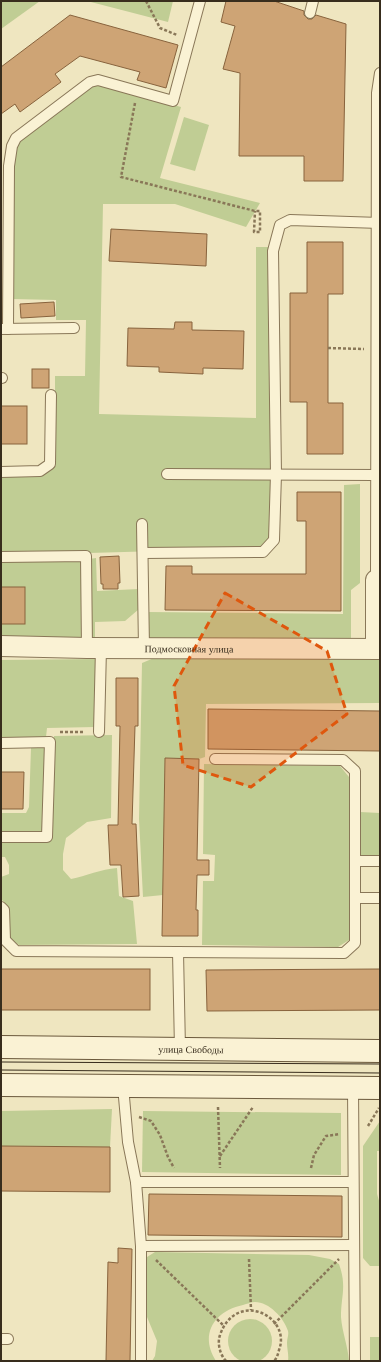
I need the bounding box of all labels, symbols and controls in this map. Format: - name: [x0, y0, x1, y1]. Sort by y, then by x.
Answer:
- street label: Подмосковная улица: [145, 643, 234, 655]
- street label: улица Свободы: [158, 1044, 224, 1055]

